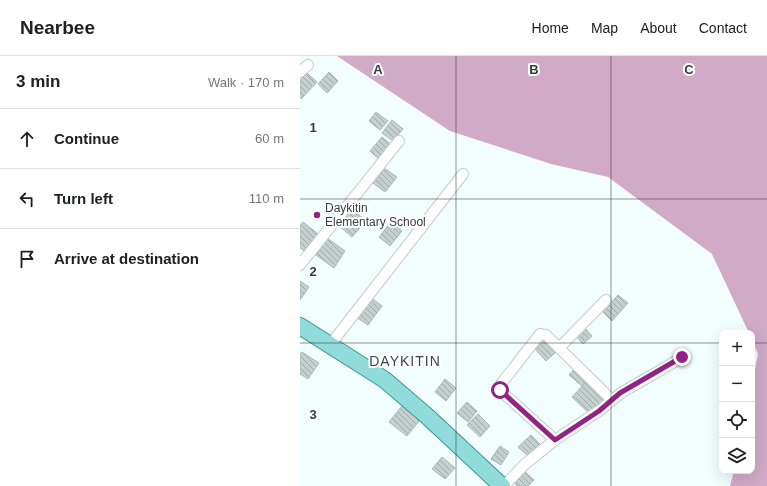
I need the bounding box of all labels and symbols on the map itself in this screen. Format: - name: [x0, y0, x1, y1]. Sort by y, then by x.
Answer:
- text: A: [373, 62, 383, 77]
- text: B: [529, 62, 539, 77]
- text: C: [684, 62, 694, 77]
- text: 1: [309, 120, 317, 135]
- place label: Daykitin Elementary School: [325, 201, 426, 229]
- marker: Daykitin Elementary School: [312, 210, 322, 220]
- text: 2: [309, 264, 317, 279]
- route end: [673, 348, 691, 366]
- district label: DAYKITIN: [369, 353, 441, 369]
- route start: [491, 381, 509, 399]
- text: 3: [309, 407, 317, 422]

